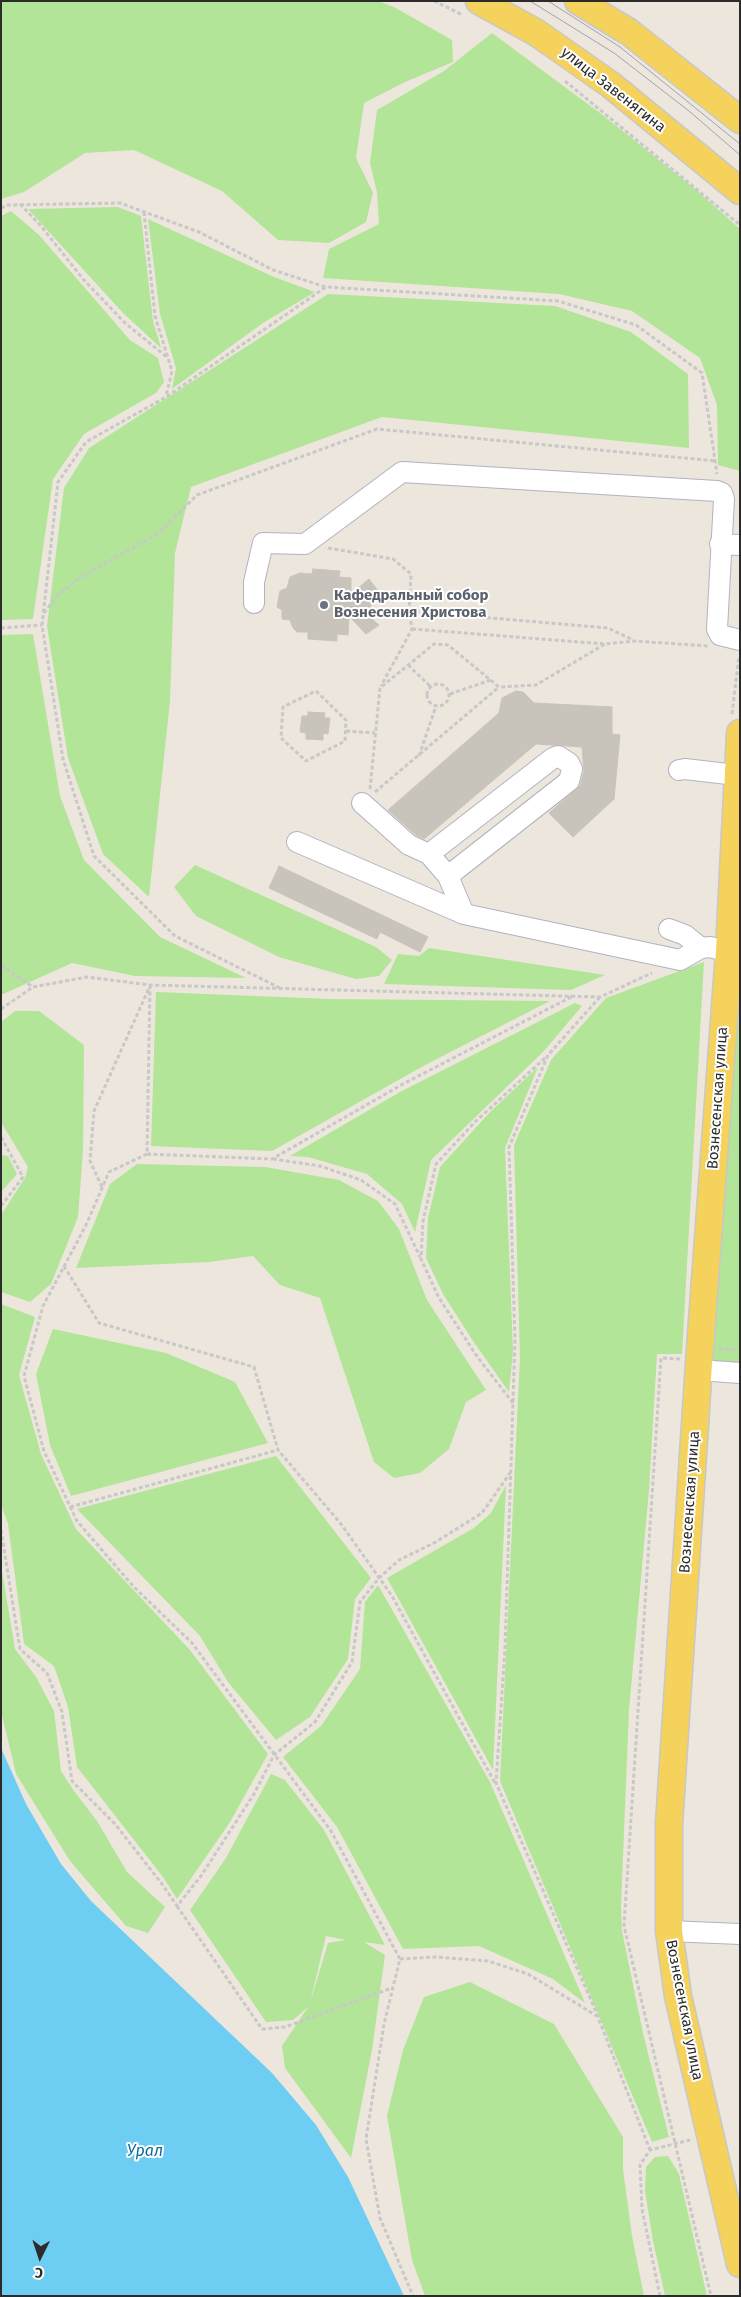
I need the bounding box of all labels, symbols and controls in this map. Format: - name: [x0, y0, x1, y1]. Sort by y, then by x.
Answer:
- street label: улица Завенягина: [557, 44, 669, 136]
- place label: Кафедральный собор Вознесения Христова: [334, 587, 488, 622]
- marker: Кафедральный собор Вознесения Христова: [318, 599, 330, 611]
- street label: Вознесенская улица: [704, 1026, 732, 1170]
- street label: Вознесенская улица: [676, 1430, 704, 1574]
- street label: Вознесенская улица: [662, 1938, 706, 2082]
- water label: Урал: [127, 2142, 163, 2162]
- north arrow: [15, 2232, 65, 2282]
- text: С: [34, 2264, 44, 2281]

